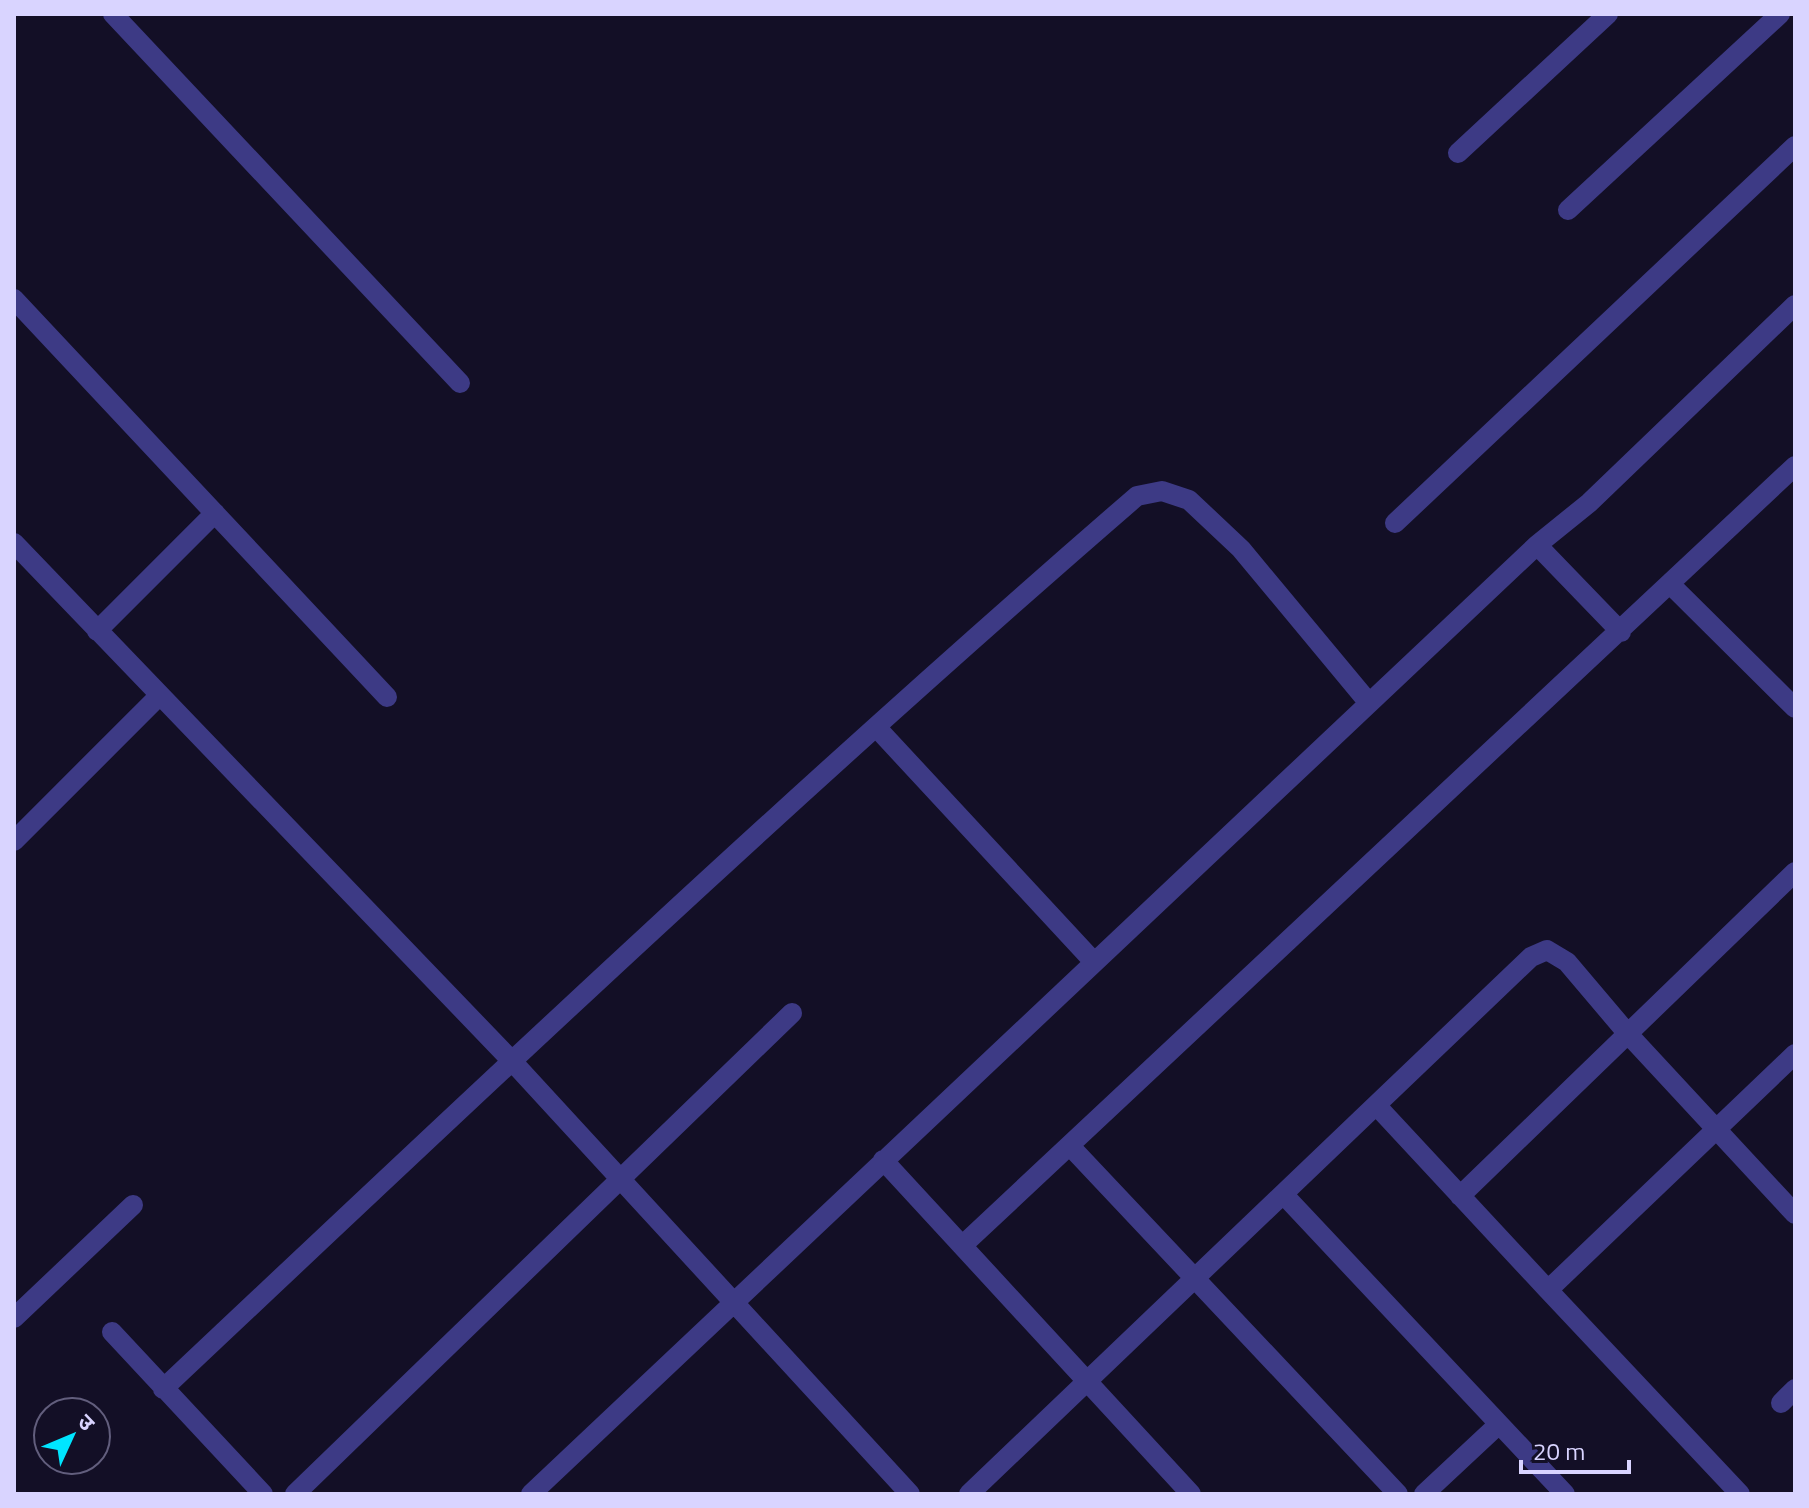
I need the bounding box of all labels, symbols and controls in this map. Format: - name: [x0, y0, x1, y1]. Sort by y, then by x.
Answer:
- north arrow: [32, 1396, 112, 1476]
- text: उ: [70, 1406, 104, 1439]
- scale bar: [1521, 1424, 1629, 1474]
- text: 20 m: [1533, 1433, 1585, 1469]

